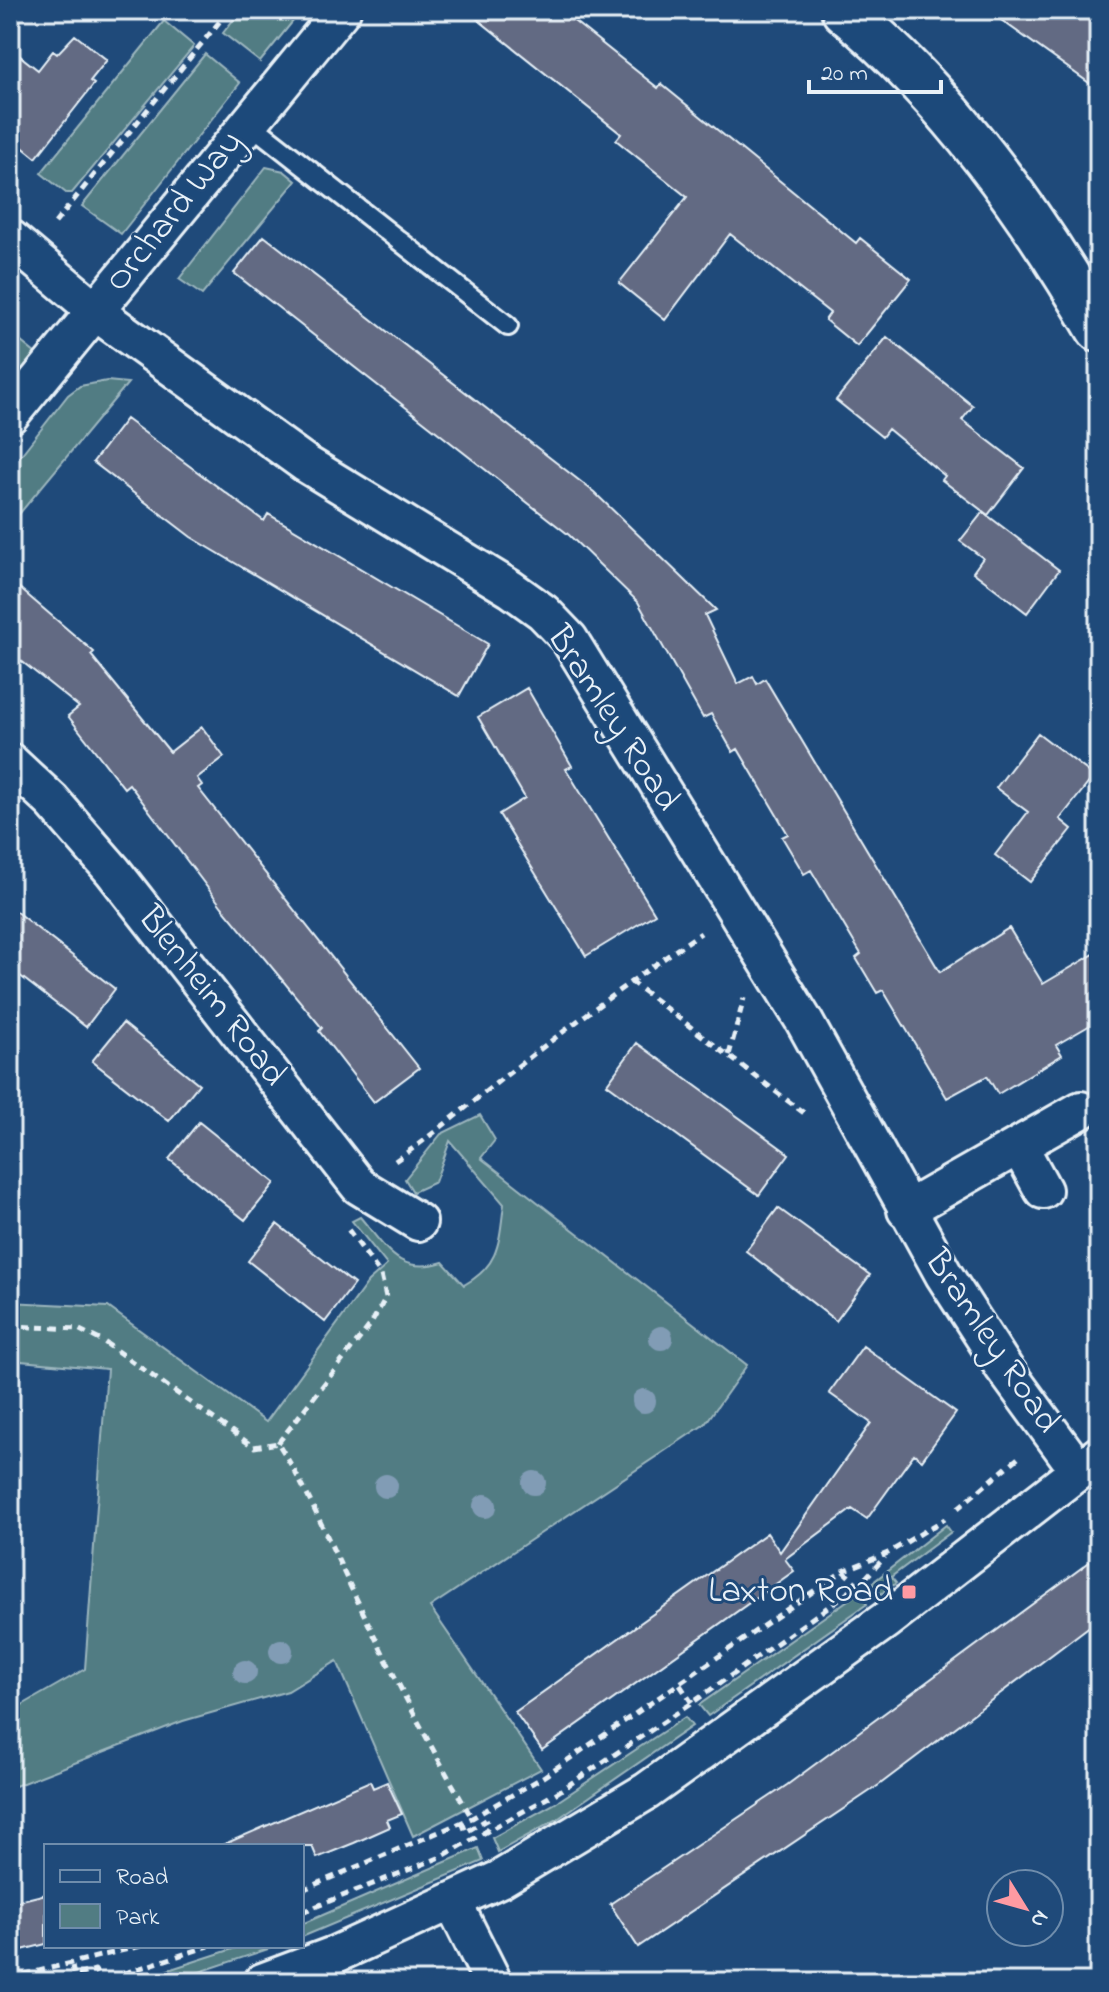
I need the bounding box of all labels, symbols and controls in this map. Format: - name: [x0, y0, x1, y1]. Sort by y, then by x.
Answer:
- scale bar: [809, 44, 941, 94]
- text: 20 m: [821, 57, 868, 92]
- street label: Orchard Way: [93, 120, 257, 304]
- street label: Bramley Road: [531, 615, 692, 822]
- street label: Blenheim Road: [123, 894, 299, 1099]
- street label: Bramley Road: [909, 1238, 1072, 1445]
- place label: Laxton Road: [708, 1566, 893, 1619]
- marker: Laxton Road: [900, 1583, 918, 1601]
- legend: [44, 1844, 304, 1948]
- text: Road: [116, 1861, 169, 1896]
- north arrow: [985, 1868, 1065, 1948]
- text: Park: [116, 1901, 160, 1936]
- text: N: [1021, 1903, 1056, 1934]

